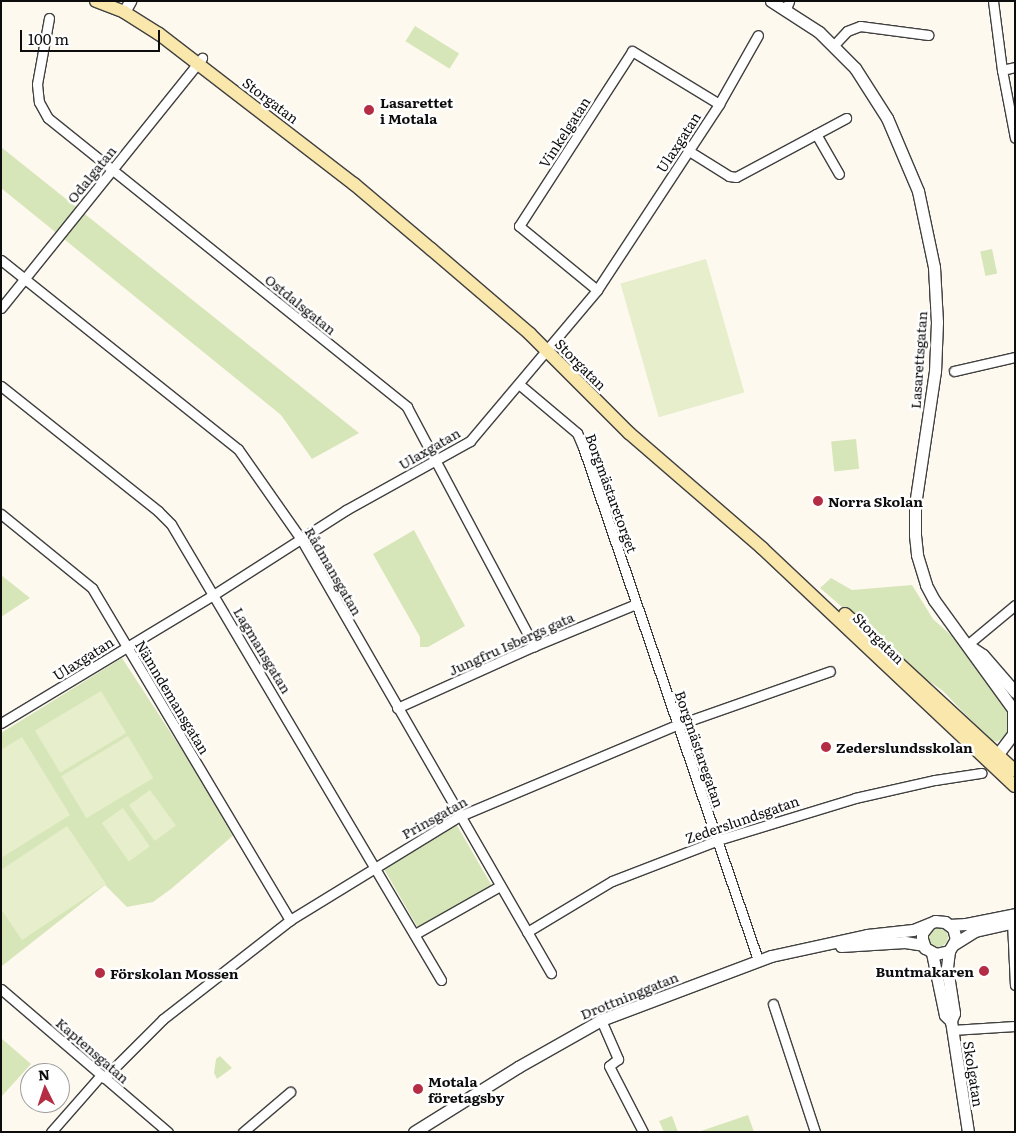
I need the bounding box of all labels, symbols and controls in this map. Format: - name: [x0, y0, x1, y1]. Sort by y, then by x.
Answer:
- scale bar: [22, 20, 162, 52]
- text: 100 m: [28, 27, 69, 50]
- street label: Storgatan: [240, 74, 302, 126]
- street label: Vinkelgatan: [535, 93, 593, 171]
- place label: Lasarettet i Motala: [380, 94, 453, 126]
- marker: Lasarettet i Motala: [362, 103, 376, 117]
- street label: Ulaxgatan: [652, 109, 704, 175]
- street label: Odalgatan: [63, 142, 119, 206]
- street label: Ostdalsgatan: [262, 270, 340, 338]
- street label: Lasarettsgatan: [906, 311, 930, 409]
- street label: Storgatan: [552, 335, 610, 393]
- street label: Ulaxgatan: [395, 424, 463, 472]
- street label: Borgmästaretorget: [583, 431, 641, 555]
- place label: Norra Skolan: [828, 493, 923, 509]
- marker: Norra Skolan: [812, 495, 824, 507]
- street label: Rådmansgatan: [302, 524, 366, 618]
- street label: Lagmansgatan: [231, 604, 295, 696]
- street label: Jungfru Isbergs gata: [446, 608, 576, 678]
- street label: Storgatan: [850, 609, 908, 667]
- street label: Ulaxgatan: [50, 633, 116, 683]
- street label: Nämndemansgatan: [132, 637, 214, 757]
- street label: Borgmästaregatan: [672, 688, 728, 810]
- place label: Zederslundsskolan: [836, 739, 973, 755]
- marker: Zederslundsskolan: [820, 741, 832, 753]
- street label: Prinsgatan: [398, 792, 470, 842]
- street label: Zederslundsgatan: [683, 792, 801, 846]
- place label: Buntmakaren: [875, 963, 974, 979]
- place label: Förskolan Mossen: [110, 965, 239, 981]
- marker: Buntmakaren: [978, 965, 990, 977]
- marker: Förskolan Mossen: [94, 967, 106, 979]
- street label: Drottninggatan: [578, 968, 680, 1022]
- street label: Kaptensgatan: [53, 1014, 133, 1086]
- street label: Skolgatan: [961, 1040, 987, 1108]
- north arrow: [20, 1063, 70, 1113]
- text: N: [37, 1064, 51, 1084]
- place label: Motala företagsby: [428, 1073, 504, 1106]
- marker: Motala företagsby: [412, 1083, 424, 1095]

